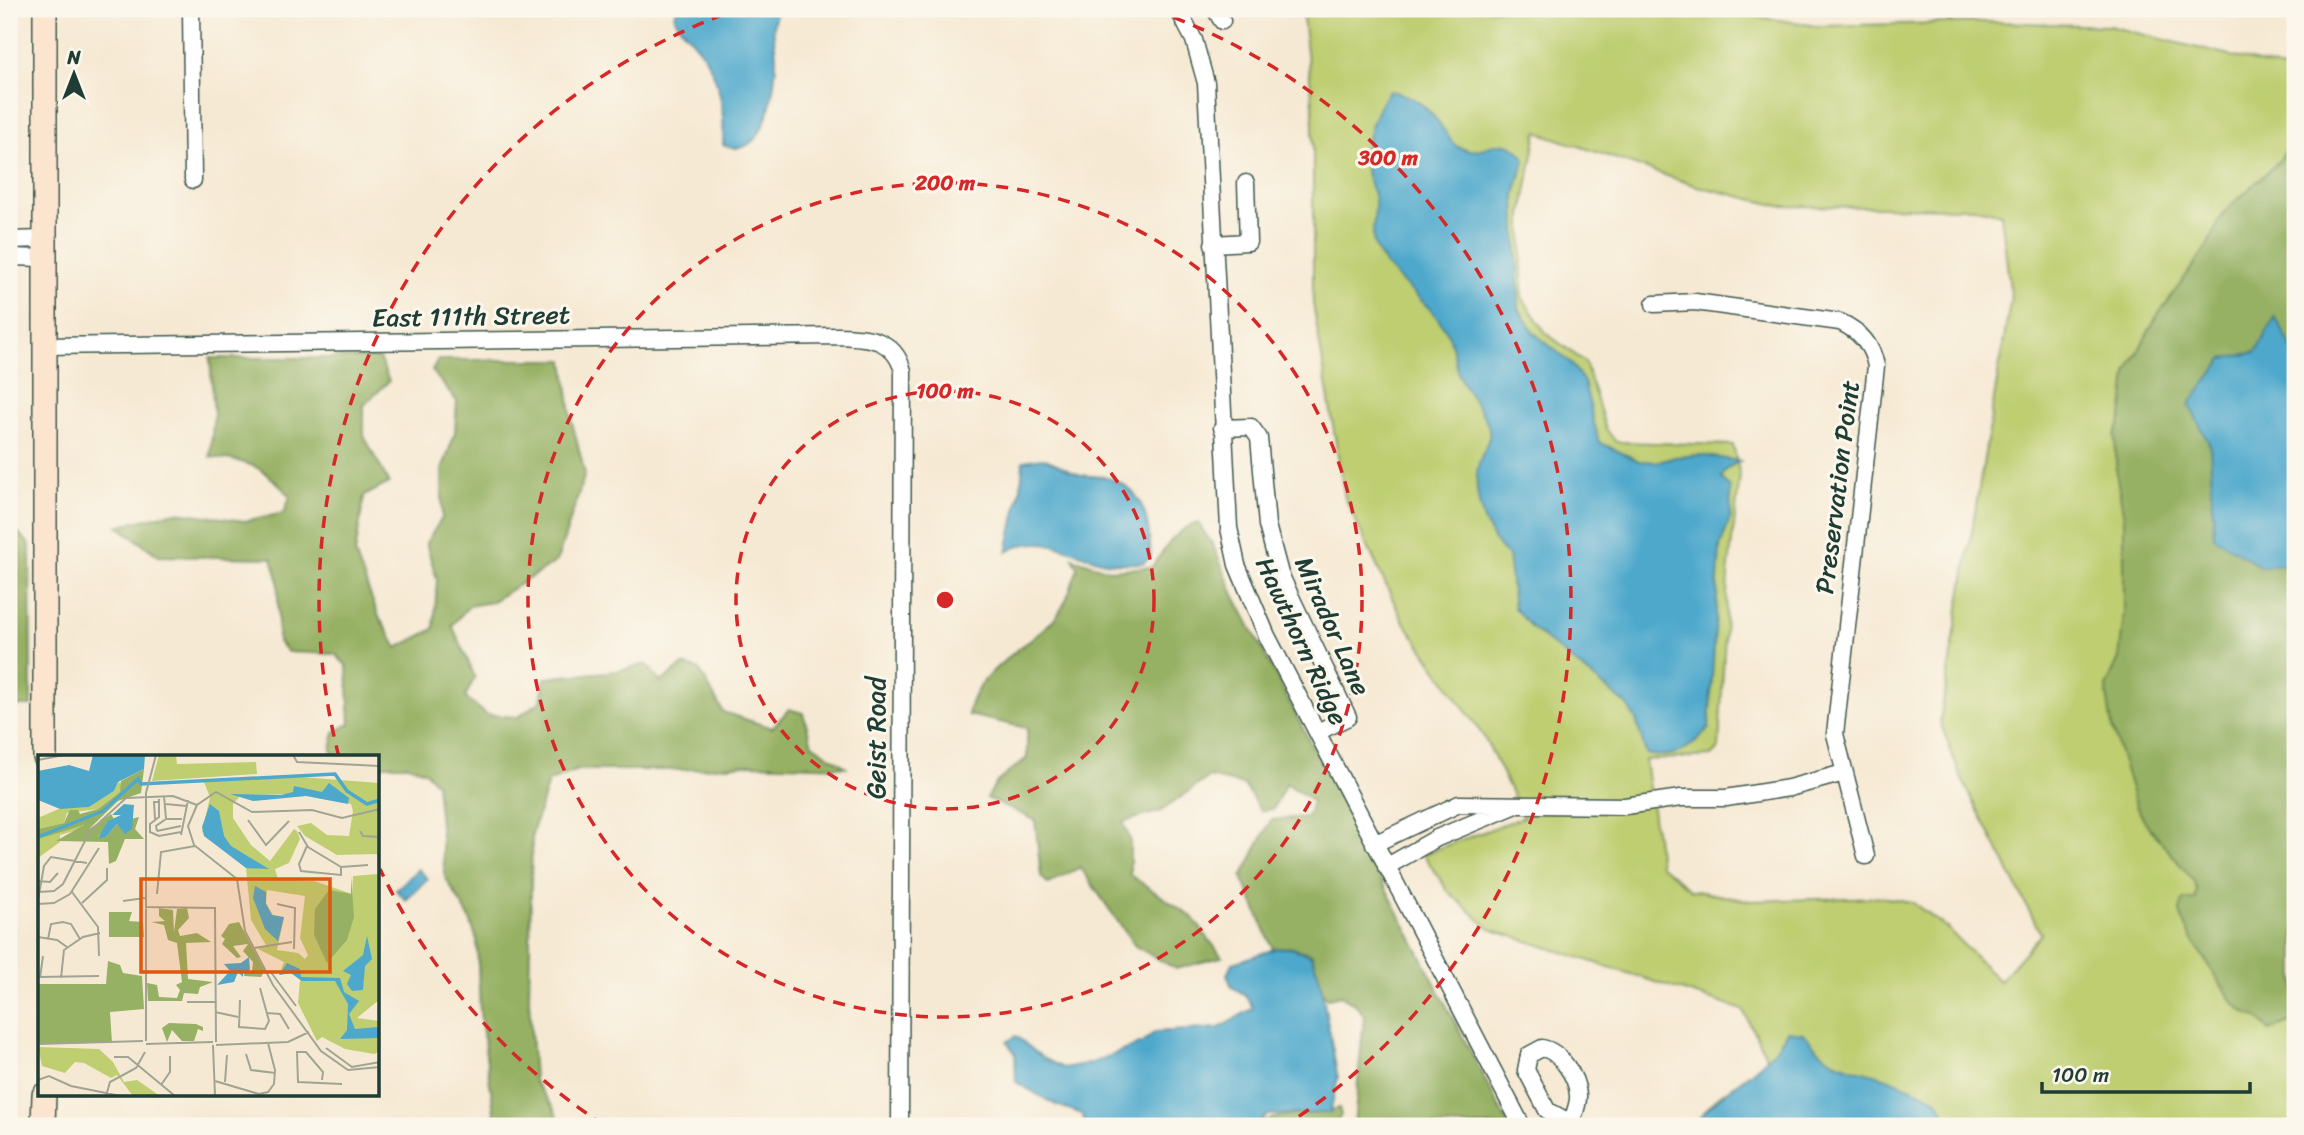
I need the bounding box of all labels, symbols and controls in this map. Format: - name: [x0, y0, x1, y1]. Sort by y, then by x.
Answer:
- north arrow: [38, 38, 108, 108]
- text: N: [66, 41, 81, 74]
- text: 300 m: [1357, 139, 1419, 177]
- text: 200 m: [914, 164, 976, 202]
- street label: East 111th Street: [371, 291, 571, 341]
- text: 100 m: [916, 372, 974, 410]
- street label: Preservation Point: [1801, 378, 1873, 596]
- street label: Hawthorn Ridge: [1243, 549, 1361, 733]
- street label: Mirador Lane: [1282, 549, 1384, 703]
- centre of rings: [933, 588, 957, 612]
- street label: Geist Road: [853, 675, 899, 799]
- inset map: [38, 755, 380, 1096]
- scale bar: [2042, 1051, 2250, 1095]
- text: 100 m: [2052, 1056, 2109, 1094]

